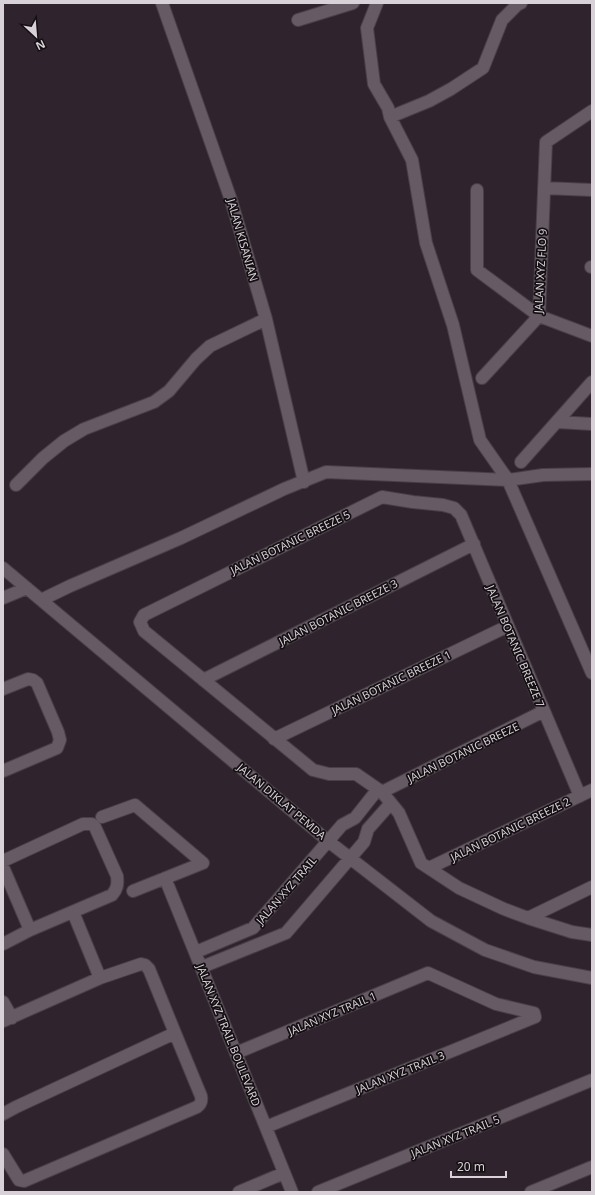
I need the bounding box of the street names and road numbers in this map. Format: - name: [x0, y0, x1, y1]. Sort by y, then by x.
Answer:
- street label: JALAN KISANIAN: [224, 196, 262, 283]
- street label: JALAN XYZ FLO 9: [530, 228, 550, 315]
- street label: JALAN BOTANIC BREEZE 5: [227, 506, 352, 578]
- street label: JALAN BOTANIC BREEZE 3: [275, 575, 400, 649]
- street label: JALAN BOTANIC BREEZE 7: [483, 582, 549, 709]
- street label: JALAN BOTANIC BREEZE 1: [328, 646, 453, 718]
- street label: JALAN BOTANIC BREEZE: [404, 718, 521, 786]
- street label: JALAN DIKLAT PEMDA: [234, 759, 330, 843]
- street label: JALAN BOTANIC BREEZE 2: [447, 793, 572, 865]
- street label: JALAN XYZ TRAIL: [252, 853, 320, 928]
- street label: JALAN XYZ TRAIL BOULEVARD: [193, 961, 264, 1108]
- street label: JALAN XYZ TRAIL 1: [285, 988, 378, 1039]
- street label: JALAN XYZ TRAIL 3: [352, 1047, 447, 1097]
- street label: JALAN XYZ TRAIL 5: [407, 1111, 502, 1161]

